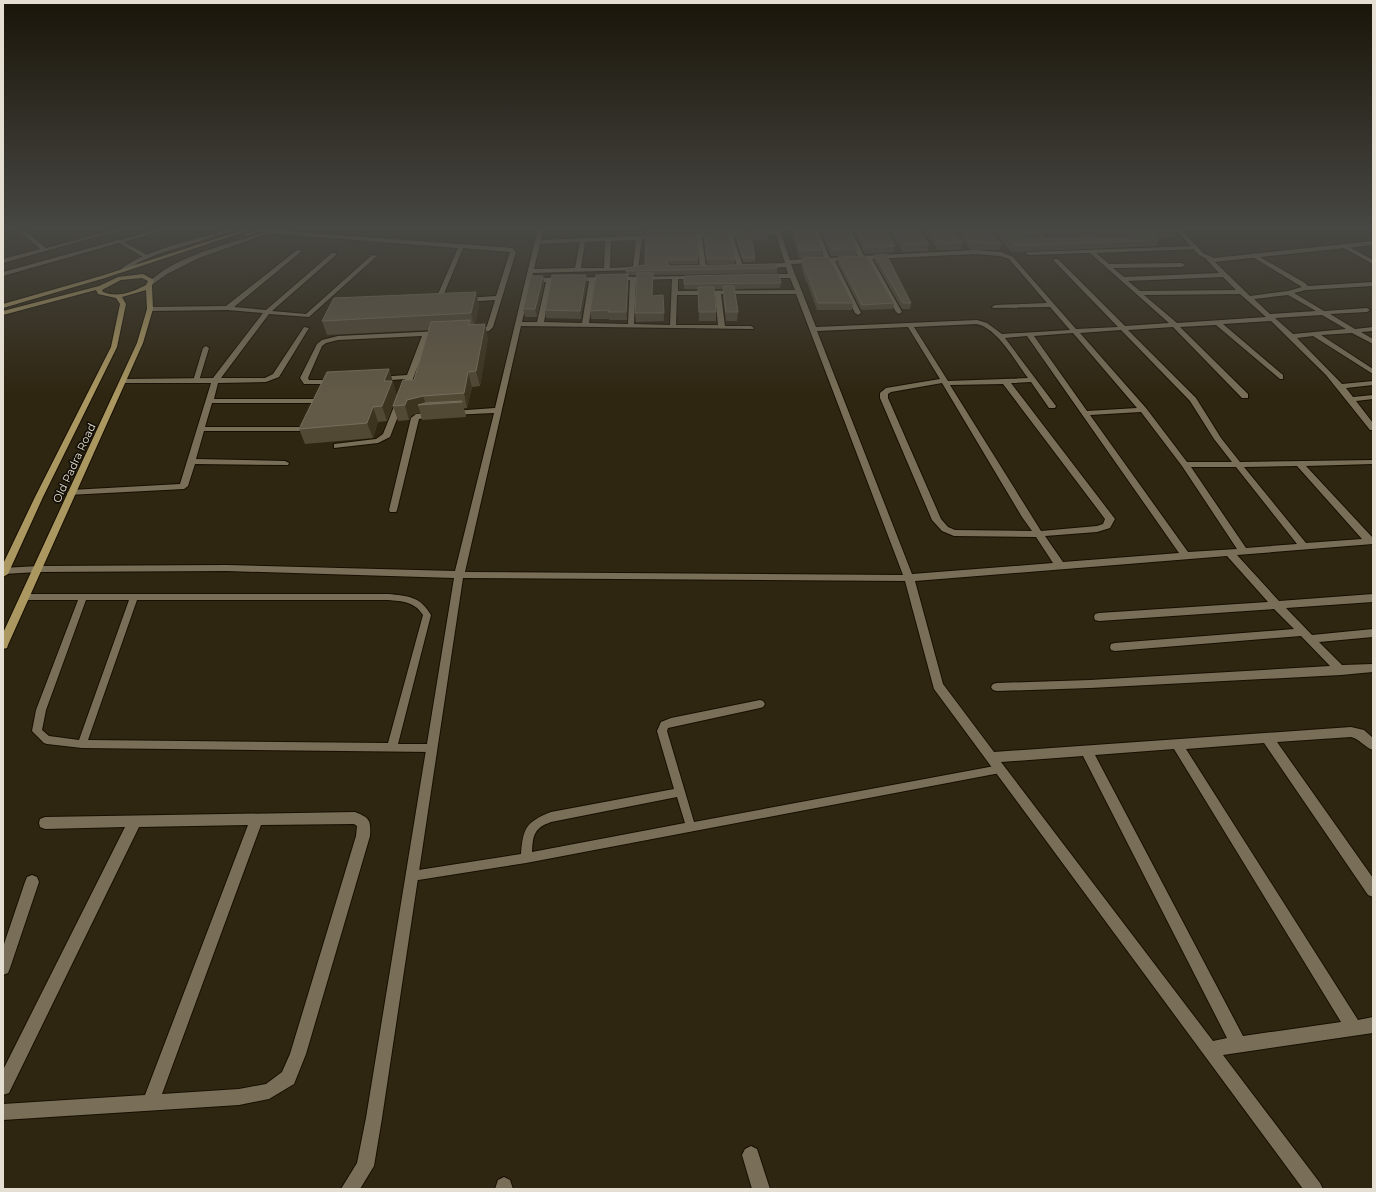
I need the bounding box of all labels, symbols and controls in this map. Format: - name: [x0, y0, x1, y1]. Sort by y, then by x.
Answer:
- street label: Old Padra Road: [49, 421, 99, 505]

